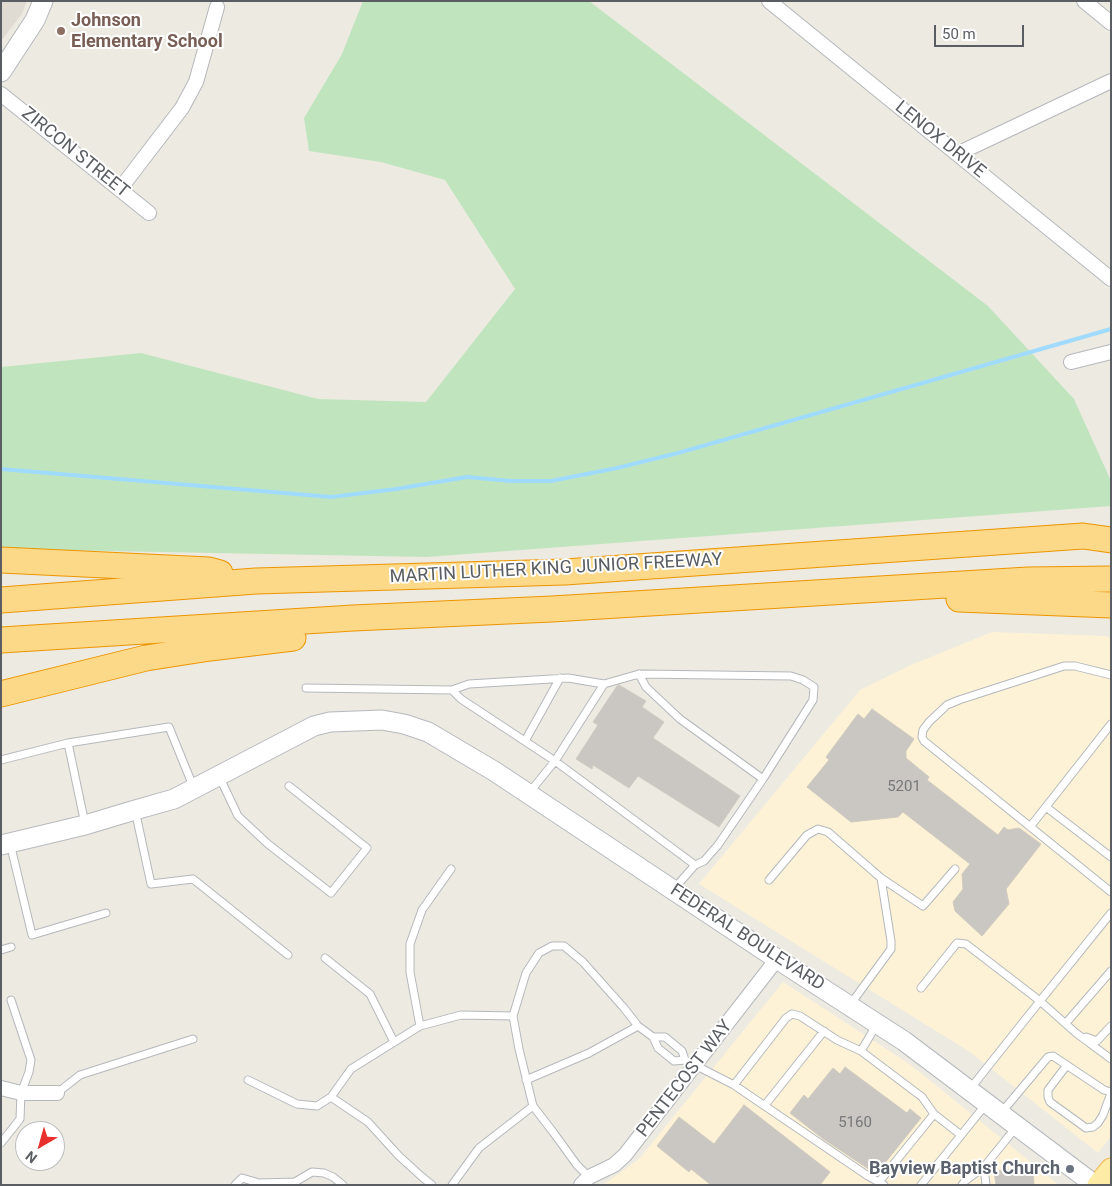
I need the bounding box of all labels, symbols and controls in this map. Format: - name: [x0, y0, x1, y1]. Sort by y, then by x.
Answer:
- place label: Johnson Elementary School: [71, 10, 223, 52]
- scale bar: [937, 15, 1027, 47]
- marker: Johnson Elementary School: [55, 25, 67, 37]
- text: 50 m: [942, 25, 976, 43]
- street label: LENOX DRIVE: [890, 97, 990, 183]
- street label: ZIRCON STREET: [17, 103, 133, 203]
- street label: MARTIN LUTHER KING JUNIOR FREEWAY: [389, 549, 723, 589]
- house number: 5201: [887, 778, 921, 796]
- street label: FEDERAL BOULEVARD: [666, 880, 828, 996]
- street label: PENTECOST WAY: [633, 1016, 737, 1142]
- house number: 5160: [838, 1114, 872, 1132]
- north arrow: [15, 1121, 65, 1171]
- text: N: [23, 1148, 40, 1166]
- place label: Bayview Baptist Church: [869, 1158, 1060, 1180]
- marker: Bayview Baptist Church: [1064, 1163, 1076, 1175]

